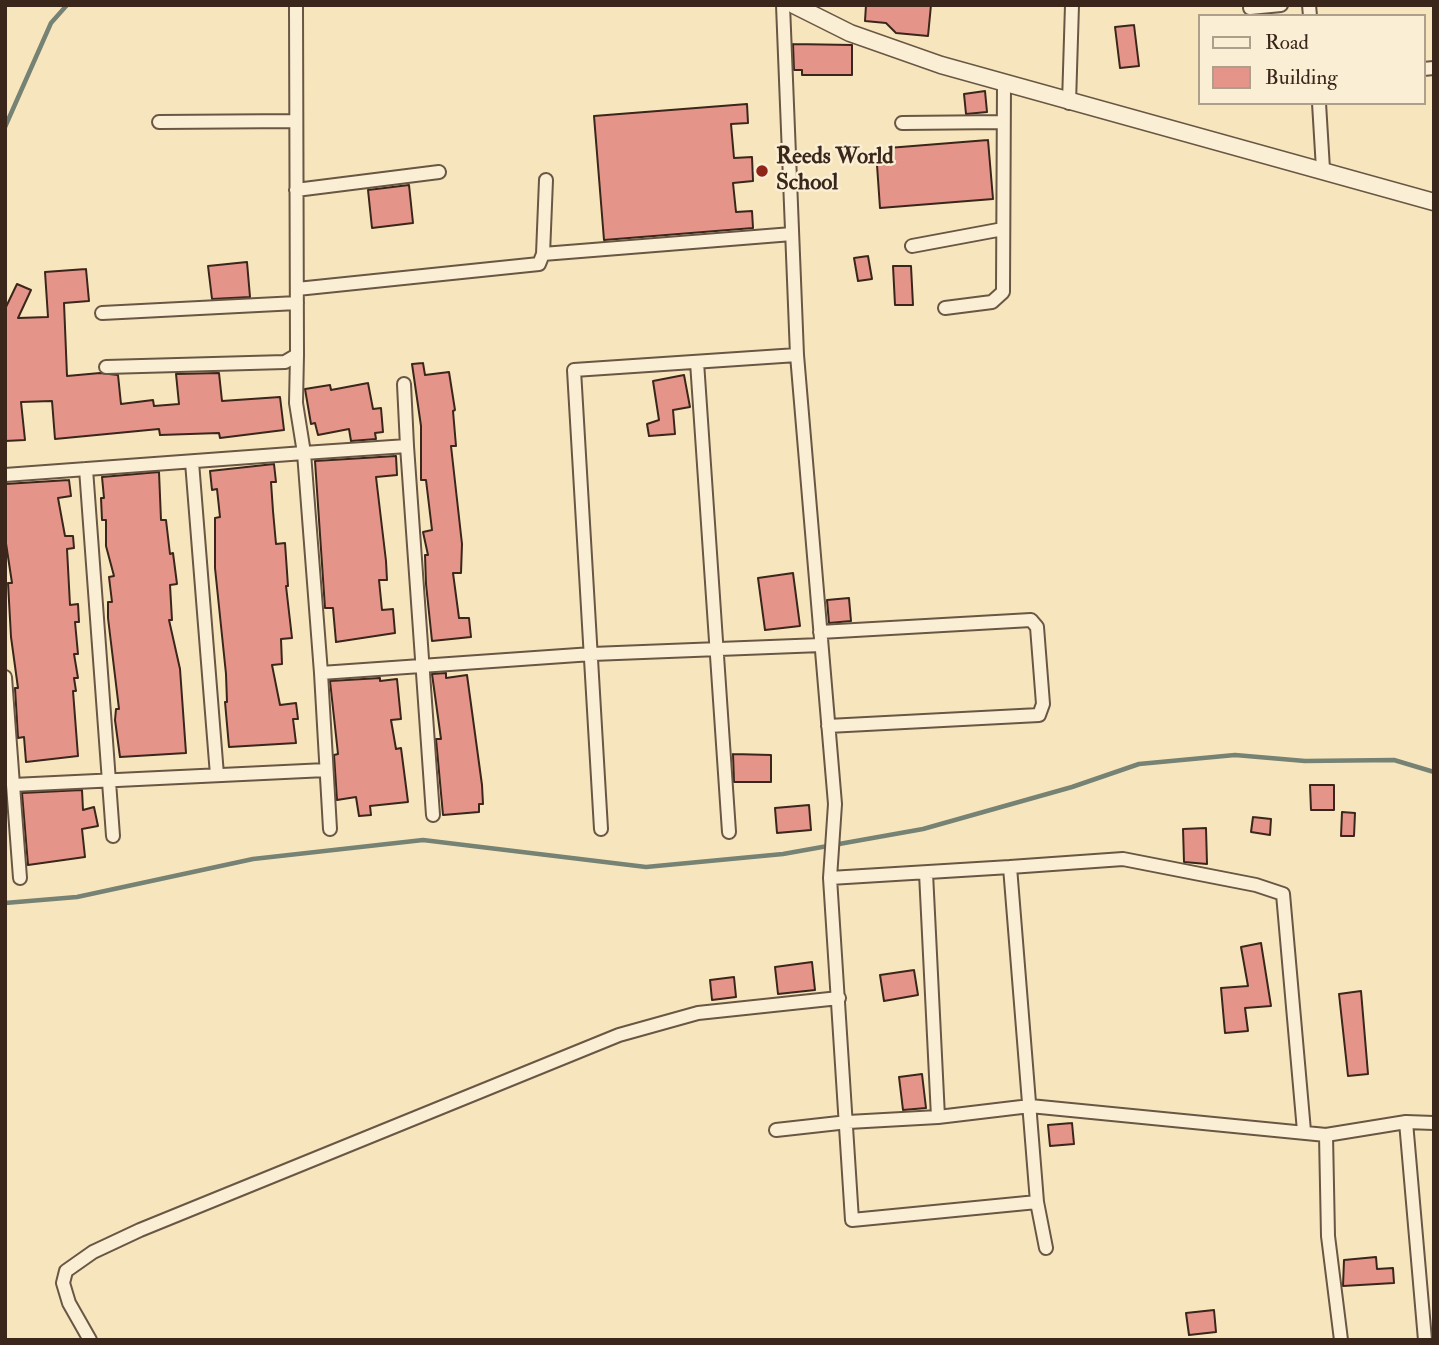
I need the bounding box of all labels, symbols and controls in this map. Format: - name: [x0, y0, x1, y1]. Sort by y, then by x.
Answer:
- legend: [1198, 14, 1425, 105]
- text: Road: [1265, 29, 1309, 56]
- text: Building: [1265, 64, 1338, 91]
- place label: Reeds World School: [776, 144, 894, 198]
- marker: Reeds World School: [754, 163, 770, 179]

